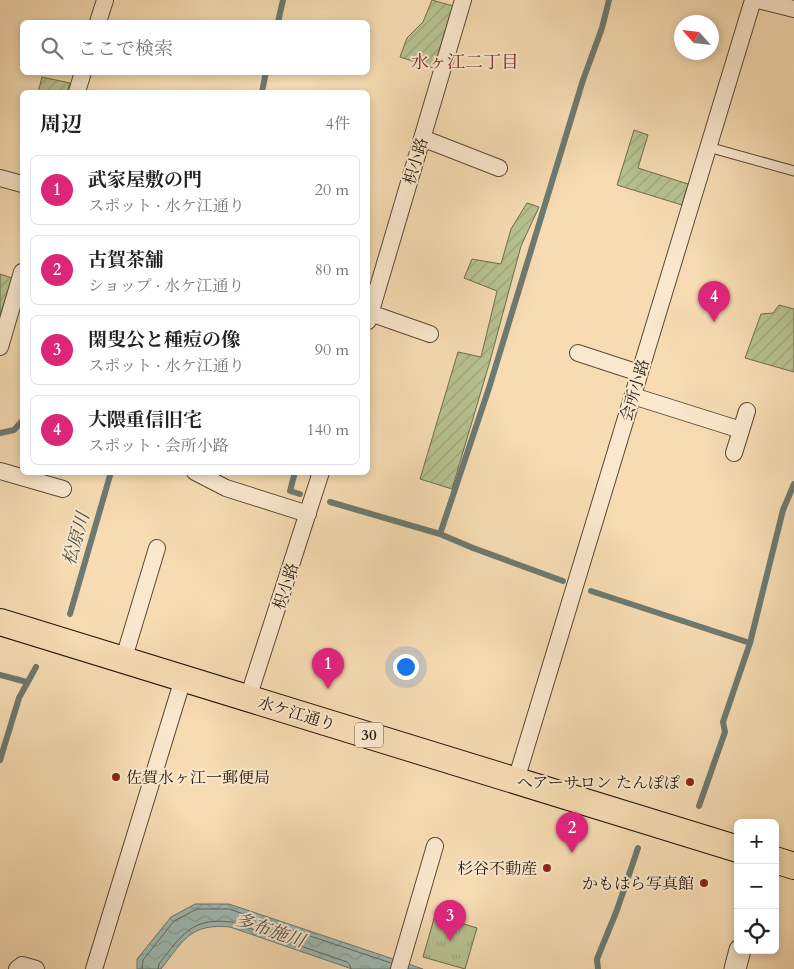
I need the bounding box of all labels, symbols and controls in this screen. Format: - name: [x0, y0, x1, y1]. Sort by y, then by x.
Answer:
- north arrow: [674, 15, 719, 60]
- search box: [20, 20, 370, 75]
- icon: search: [38, 34, 66, 62]
- text: ここで検索: [78, 36, 173, 62]
- district label: 水ヶ江二丁目: [411, 50, 519, 75]
- text: 周辺: [40, 110, 82, 139]
- text: 4件: [326, 113, 350, 135]
- street label: 枳小路: [398, 135, 433, 187]
- text: 武家屋敷の門: [88, 167, 202, 193]
- text: 1: [53, 179, 61, 201]
- text: 20 m: [315, 179, 349, 201]
- text: スポット · 水ケ江通り: [88, 195, 245, 217]
- text: 古賀茶舗: [88, 247, 164, 273]
- text: 2: [53, 259, 61, 281]
- text: 80 m: [315, 259, 349, 281]
- text: ショップ · 水ケ江通り: [88, 275, 244, 297]
- pin: 4: [698, 281, 730, 322]
- text: 閑叟公と種痘の像: [88, 327, 240, 353]
- text: 3: [53, 339, 61, 361]
- text: 90 m: [315, 339, 349, 361]
- text: スポット · 水ケ江通り: [88, 355, 245, 377]
- street label: 会所小路: [615, 356, 655, 424]
- text: 大隈重信旧宅: [88, 407, 202, 433]
- text: 4: [53, 419, 61, 441]
- text: 140 m: [307, 419, 349, 441]
- text: スポット · 会所小路: [88, 435, 229, 457]
- water label: 松原川: [57, 508, 96, 569]
- street label: 枳小路: [268, 560, 304, 613]
- pin: 1: [312, 648, 344, 689]
- your location: [393, 654, 419, 680]
- street label: 水ケ江通り: [255, 692, 338, 736]
- road number: 30: [355, 722, 383, 748]
- place label: 佐賀水ヶ江一郵便局: [126, 767, 270, 789]
- marker: 佐賀水ヶ江一郵便局: [110, 771, 122, 783]
- place label: ヘアーサロン たんぽぽ: [517, 772, 680, 794]
- marker: ヘアーサロン たんぽぽ: [684, 776, 696, 788]
- pin: 2: [556, 812, 588, 853]
- map controls: [734, 819, 779, 954]
- button: +: [734, 819, 779, 864]
- place label: 杉谷不動産: [457, 858, 537, 880]
- marker: 杉谷不動産: [541, 862, 553, 874]
- button: −: [734, 864, 779, 909]
- place label: かもはら写真館: [582, 873, 694, 895]
- marker: かもはら写真館: [698, 877, 710, 889]
- pin: 3: [434, 900, 466, 941]
- water label: 多布施川: [232, 907, 310, 955]
- button: locate: [734, 909, 779, 954]

